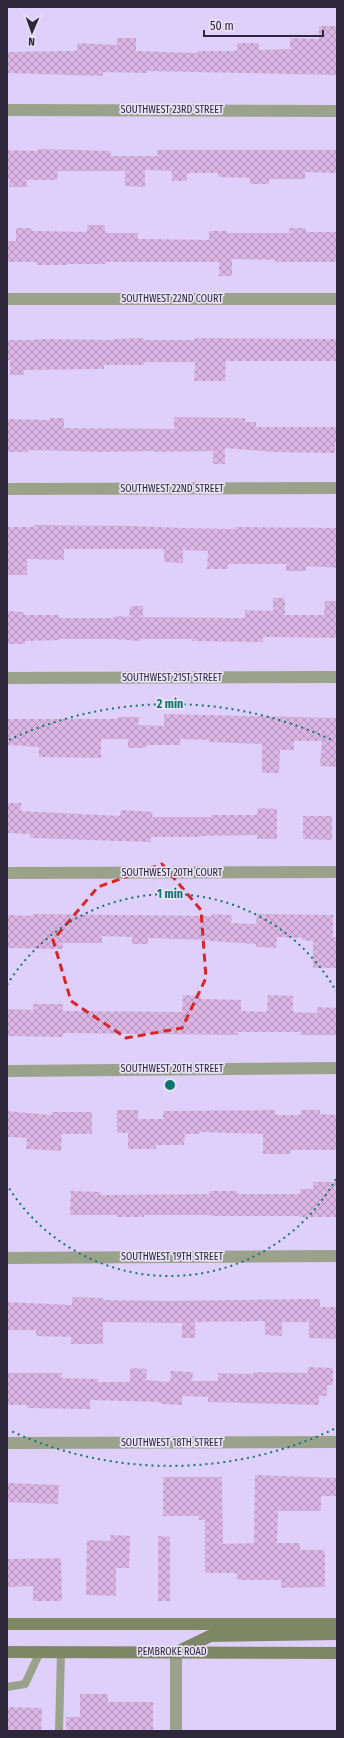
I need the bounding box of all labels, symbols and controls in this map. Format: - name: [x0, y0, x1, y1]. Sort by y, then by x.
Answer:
- north arrow: [12, 12, 52, 52]
- scale bar: [204, 12, 323, 38]
- text: 50 m: [210, 19, 234, 33]
- text: N: [28, 35, 35, 48]
- street label: SOUTHWEST 23RD STREET: [121, 104, 224, 116]
- street label: SOUTHWEST 22ND COURT: [121, 293, 223, 305]
- street label: SOUTHWEST 22ND STREET: [120, 483, 224, 495]
- street label: SOUTHWEST 21ST STREET: [122, 672, 222, 684]
- text: 2 min: [156, 697, 183, 711]
- street label: SOUTHWEST 20TH COURT: [122, 867, 223, 879]
- text: 1 min: [157, 887, 183, 901]
- street label: SOUTHWEST 20TH STREET: [121, 1063, 224, 1075]
- centre of rings: [163, 1078, 177, 1092]
- street label: SOUTHWEST 19TH STREET: [121, 1251, 223, 1263]
- street label: SOUTHWEST 18TH STREET: [121, 1437, 223, 1449]
- street label: PEMBROKE ROAD: [137, 1646, 207, 1658]

